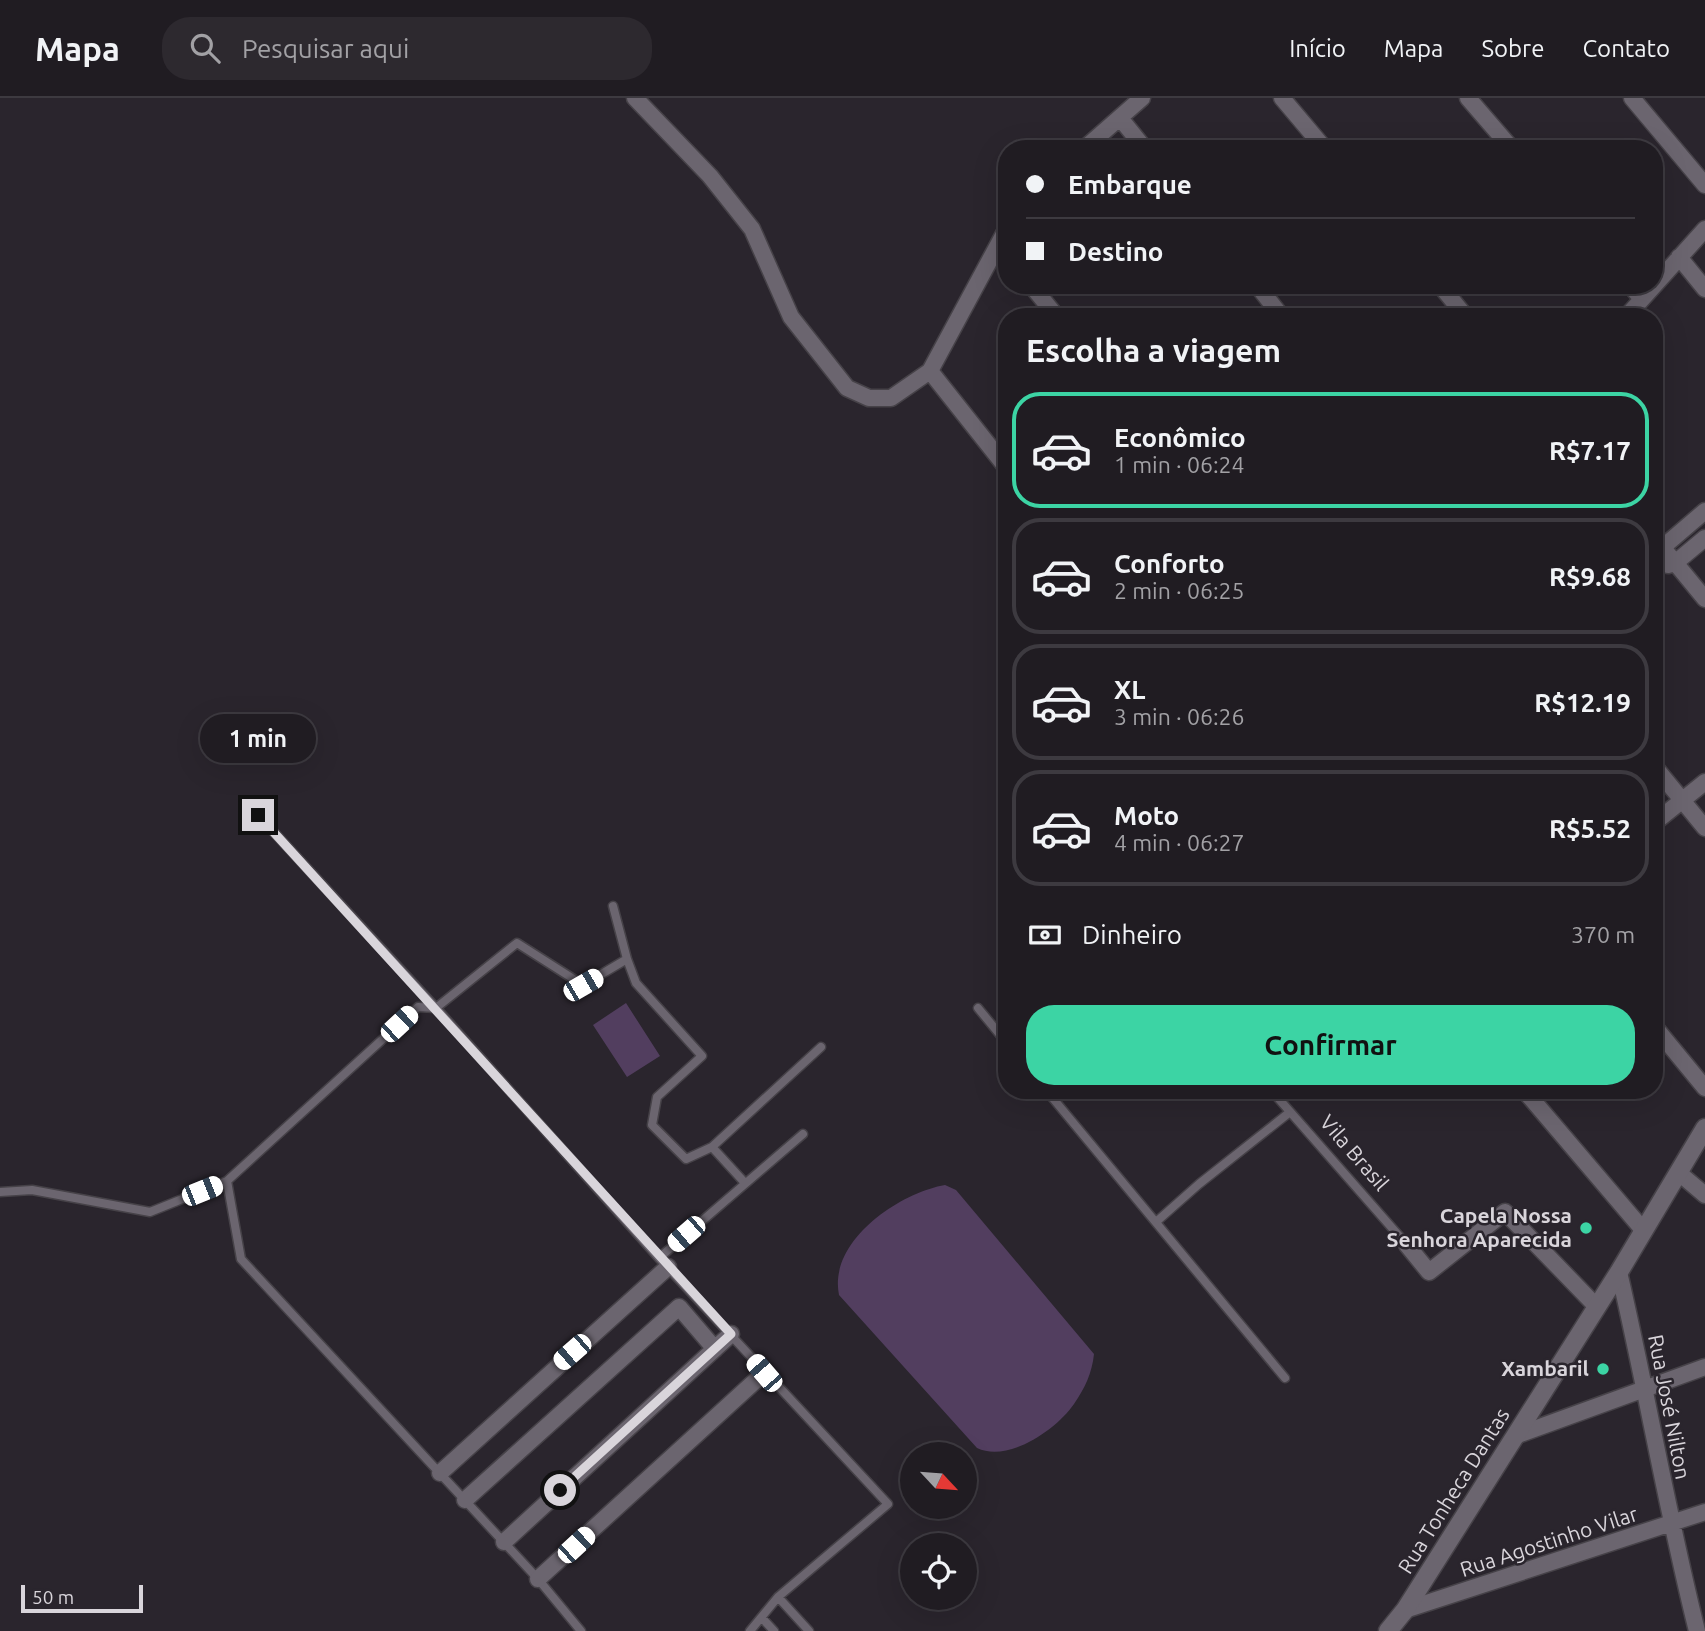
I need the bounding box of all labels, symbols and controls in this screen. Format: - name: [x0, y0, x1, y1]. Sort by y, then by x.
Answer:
- search box: [162, 17, 652, 80]
- icon: search: [186, 29, 224, 67]
- text: Mapa: [35, 30, 120, 67]
- text: Pesquisar aqui: [242, 34, 409, 63]
- text: Início: [1289, 35, 1346, 62]
- text: Mapa: [1384, 35, 1443, 62]
- text: Sobre: [1481, 35, 1544, 62]
- text: Contato: [1582, 35, 1670, 62]
- text: Embarque: [1068, 170, 1192, 199]
- text: Destino: [1068, 237, 1164, 266]
- text: Escolha a viagem: [1026, 332, 1281, 368]
- icon: car: [1030, 419, 1093, 482]
- text: Econômico: [1114, 423, 1246, 452]
- text: R$7.17: [1549, 436, 1631, 465]
- text: 1 min · 06:24: [1114, 452, 1245, 477]
- icon: car: [1030, 545, 1093, 608]
- text: Conforto: [1114, 549, 1225, 578]
- text: R$9.68: [1549, 562, 1631, 591]
- text: 2 min · 06:25: [1114, 578, 1245, 603]
- icon: car: [1030, 671, 1093, 734]
- text: XL: [1114, 675, 1145, 704]
- text: R$12.19: [1534, 688, 1631, 717]
- text: 3 min · 06:26: [1114, 704, 1245, 729]
- callout: 1 min: [200, 714, 316, 762]
- text: 1 min: [229, 726, 287, 751]
- icon: car: [1030, 797, 1093, 860]
- route end: [242, 799, 274, 831]
- text: Moto: [1114, 801, 1179, 830]
- text: R$5.52: [1549, 814, 1631, 843]
- text: 4 min · 06:27: [1114, 830, 1245, 855]
- icon: cash: [1026, 916, 1064, 954]
- text: Dinheiro: [1082, 920, 1182, 949]
- text: 370 m: [1571, 922, 1635, 947]
- car: [560, 965, 607, 1005]
- car: [377, 1002, 422, 1046]
- button: Confirmar: [1026, 1005, 1635, 1085]
- street label: Vila Brasil: [1316, 1110, 1394, 1195]
- car: [179, 1173, 226, 1209]
- place label: Capela Nossa Senhora Aparecida: [1386, 1203, 1572, 1251]
- car: [664, 1212, 709, 1256]
- marker: Capela Nossa Senhora Aparecida: [1578, 1220, 1594, 1236]
- car: [550, 1330, 595, 1374]
- street label: Rua José Nilton: [1644, 1332, 1696, 1481]
- car: [743, 1350, 786, 1396]
- place label: Xambaril: [1501, 1356, 1589, 1380]
- marker: Xambaril: [1595, 1361, 1611, 1377]
- street label: Rua Tonheca Dantas: [1393, 1403, 1514, 1577]
- north arrow: [900, 1442, 976, 1519]
- map controls: [900, 1442, 977, 1610]
- route start: [544, 1474, 576, 1506]
- street label: Rua Agostinho Vilar: [1457, 1501, 1641, 1581]
- car: [554, 1523, 599, 1567]
- button: locate: [900, 1533, 977, 1610]
- scale bar: [21, 1582, 144, 1614]
- text: 50 m: [32, 1586, 74, 1608]

